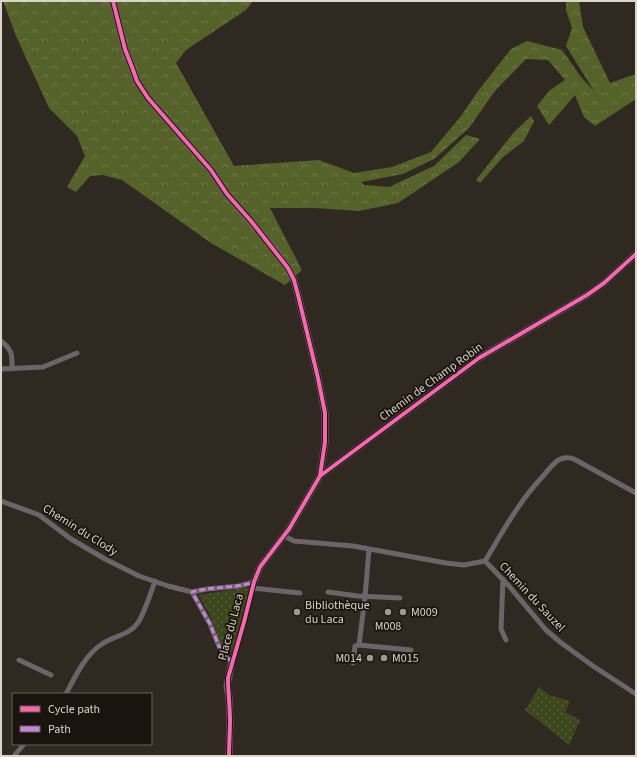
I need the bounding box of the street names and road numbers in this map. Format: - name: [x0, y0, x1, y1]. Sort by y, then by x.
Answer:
- street label: Chemin de Champ Robin: [376, 339, 486, 425]
- street label: Chemin du Clody: [39, 500, 121, 560]
- street label: Chemin du Sauzel: [495, 558, 569, 636]
- street label: Place du Laca: [214, 592, 248, 662]

